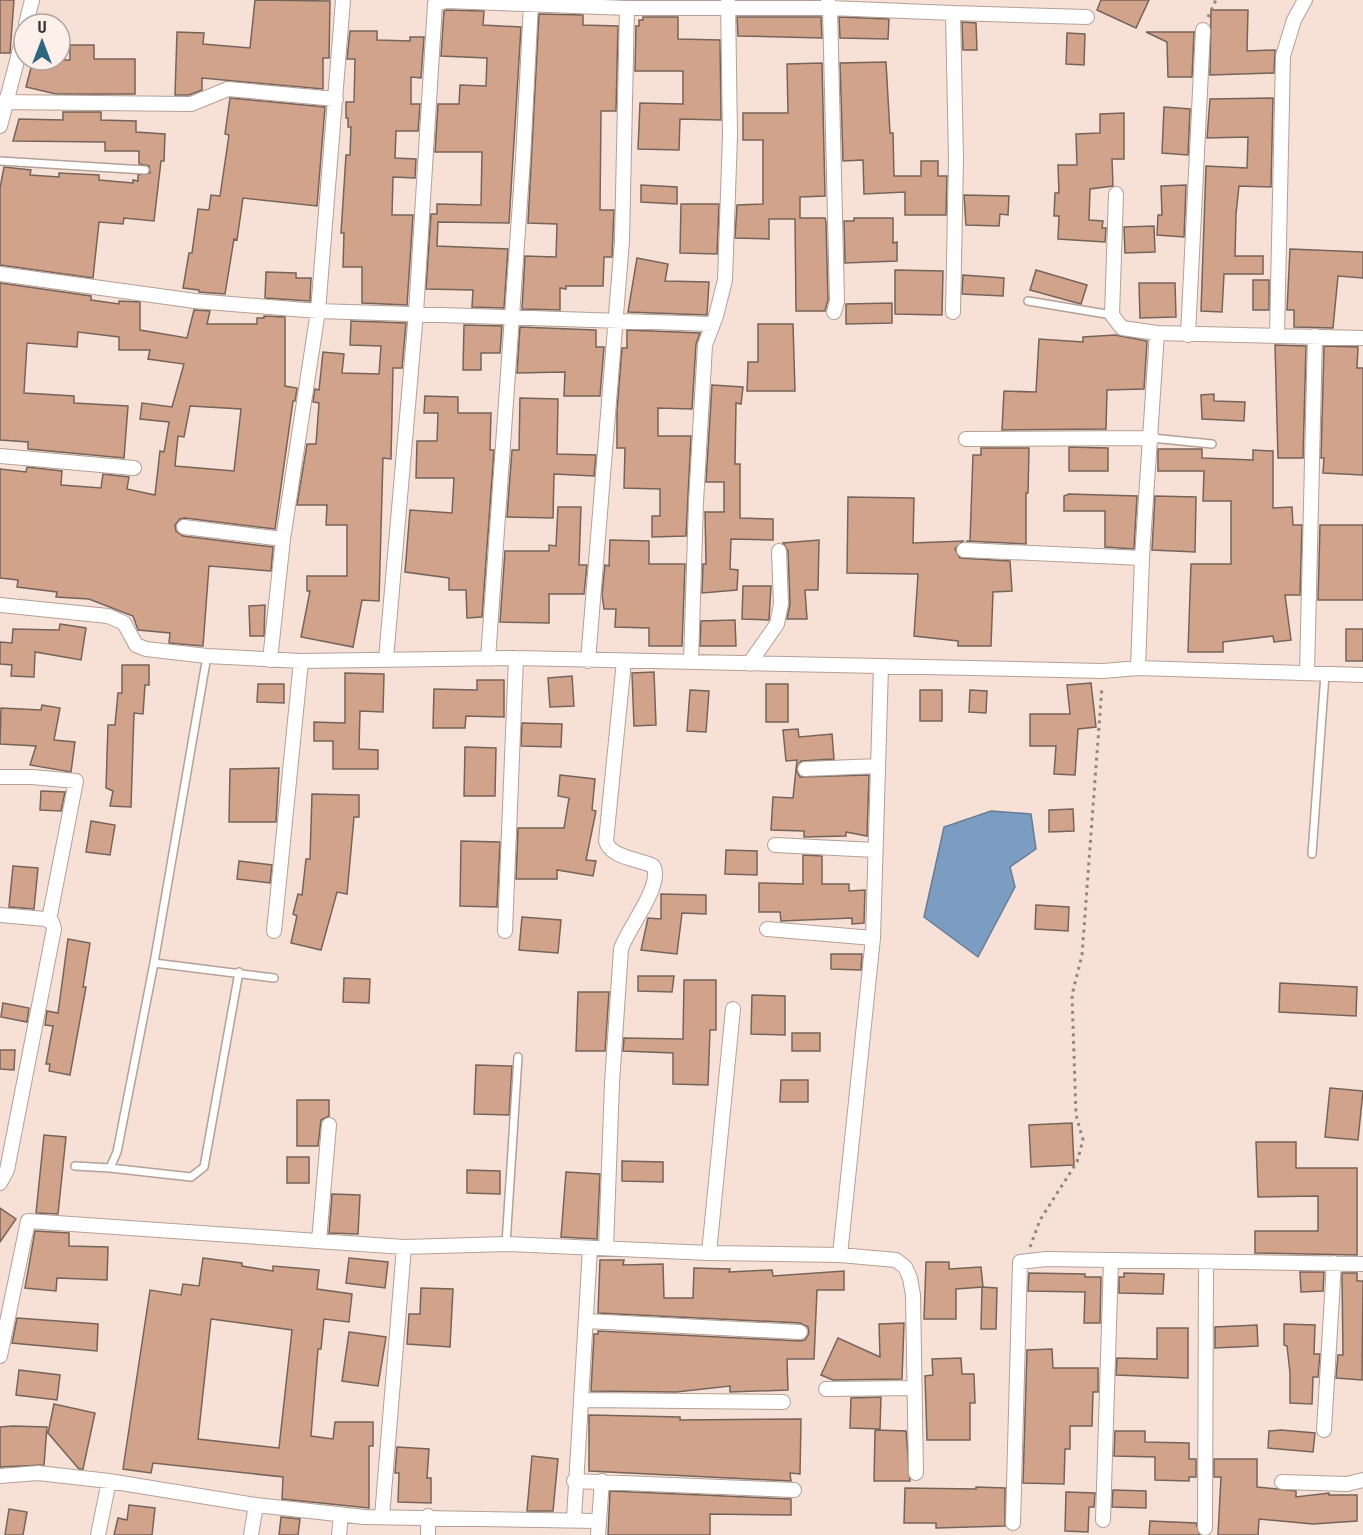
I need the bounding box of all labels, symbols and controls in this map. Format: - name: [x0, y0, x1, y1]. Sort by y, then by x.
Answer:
- north arrow: [12, 12, 72, 72]
- text: U: [37, 18, 47, 37]

